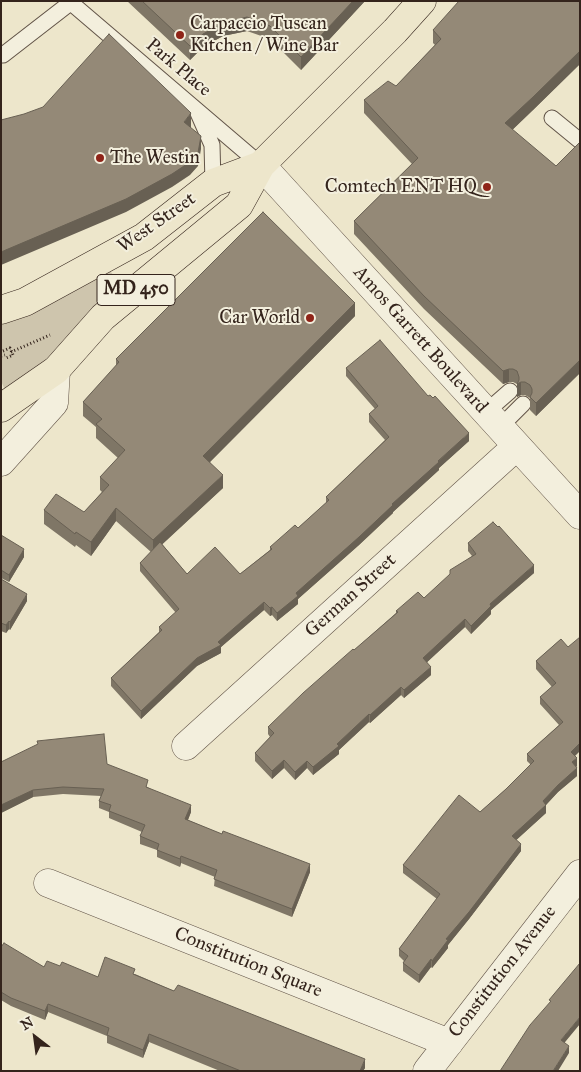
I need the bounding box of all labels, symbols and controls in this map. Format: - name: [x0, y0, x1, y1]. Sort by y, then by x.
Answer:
- place label: Carpaccio Tuscan Kitchen / Wine Bar: [190, 13, 339, 57]
- marker: Carpaccio Tuscan Kitchen / Wine Bar: [174, 29, 186, 41]
- street label: Park Place: [141, 34, 215, 102]
- place label: The Westin: [110, 147, 200, 169]
- marker: The Westin: [94, 152, 106, 164]
- place label: Comtech ENT HQ: [325, 176, 477, 198]
- marker: Comtech ENT HQ: [481, 181, 493, 193]
- street label: West Street: [114, 188, 200, 258]
- street label: Amos Garrett Boulevard: [348, 262, 492, 418]
- road number: MD 450: [97, 274, 175, 306]
- place label: Car World: [219, 307, 300, 329]
- marker: Car World: [304, 312, 316, 324]
- street label: German Street: [301, 549, 401, 643]
- street label: Constitution Avenue: [444, 901, 562, 1043]
- street label: Constitution Square: [171, 923, 325, 1003]
- north arrow: [10, 1012, 60, 1062]
- text: N: [18, 1013, 37, 1034]

